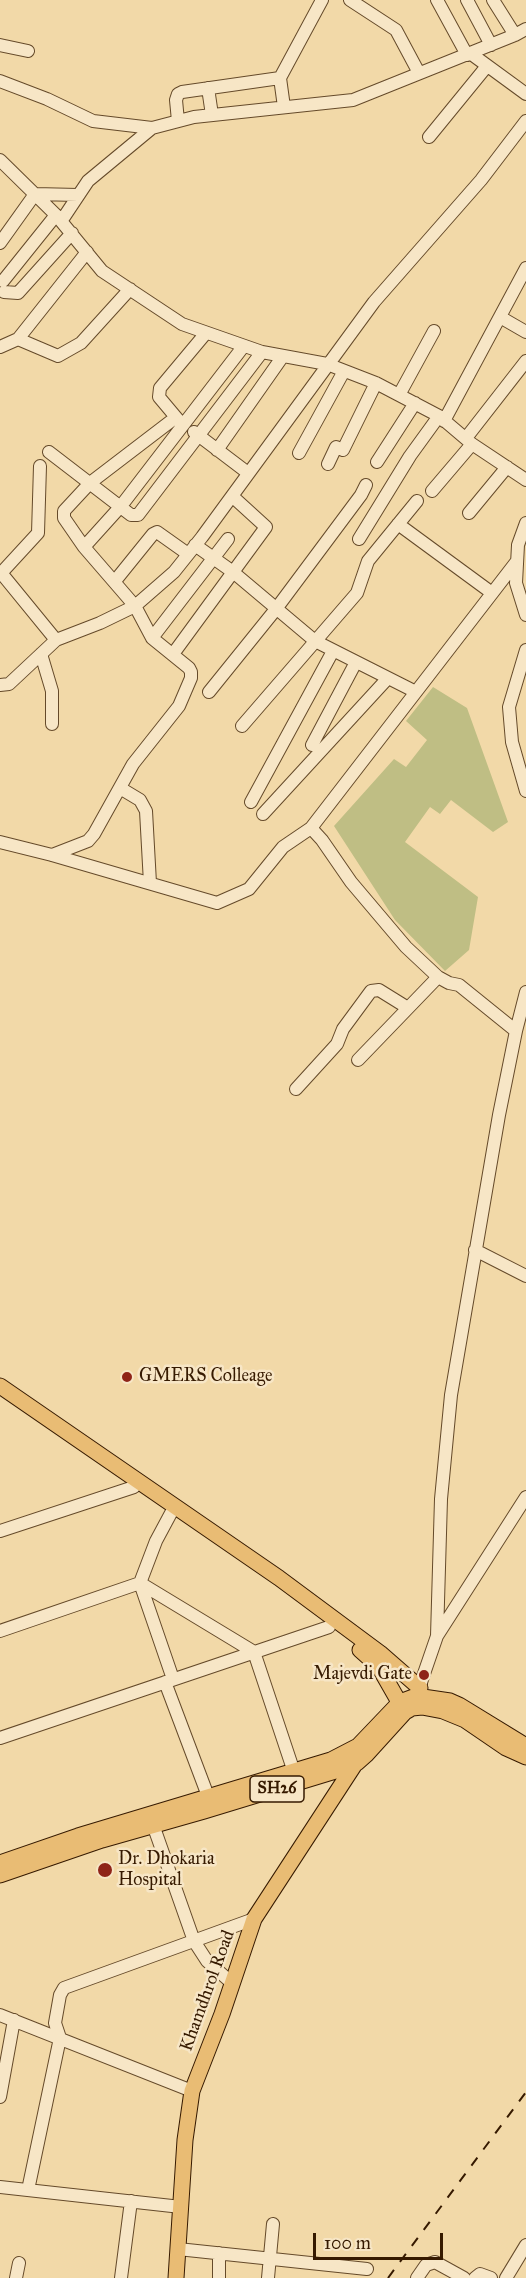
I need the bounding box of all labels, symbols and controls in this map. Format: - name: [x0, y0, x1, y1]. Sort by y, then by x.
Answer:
- place label: GMERS Colleage: [139, 1366, 273, 1388]
- marker: GMERS Colleage: [120, 1370, 134, 1384]
- place label: Majevdi Gate: [313, 1664, 412, 1686]
- marker: Majevdi Gate: [417, 1668, 431, 1682]
- road number: SH26: [250, 1776, 304, 1802]
- place label: Dr. Dhokaria Hospital: [118, 1849, 215, 1892]
- marker: Dr. Dhokaria Hospital: [96, 1861, 114, 1879]
- street label: Khamdhrol Road: [176, 1927, 240, 2055]
- scale bar: [316, 2221, 446, 2259]
- text: 100 m: [324, 2232, 371, 2254]

